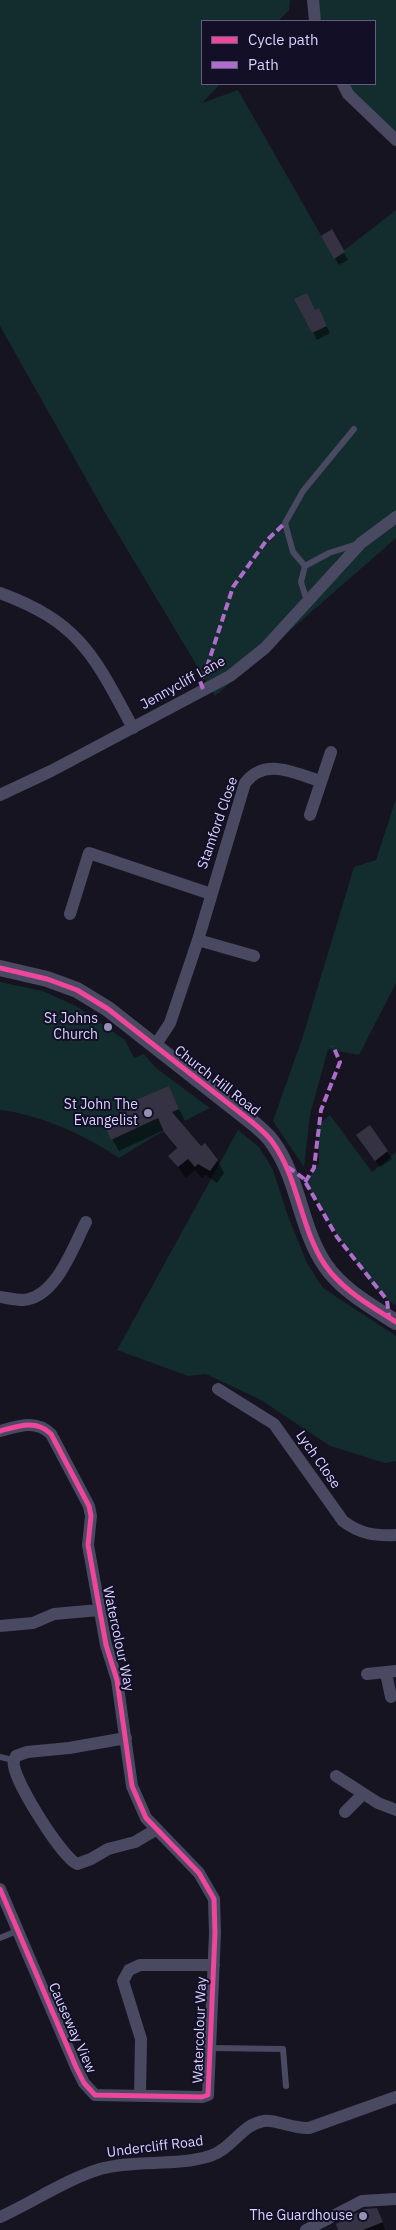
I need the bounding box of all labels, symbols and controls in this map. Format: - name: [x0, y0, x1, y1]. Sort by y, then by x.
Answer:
- legend: [201, 20, 376, 85]
- text: Cycle path: [248, 30, 319, 49]
- text: Path: [248, 55, 279, 74]
- street label: Jennycliff Lane: [138, 653, 228, 713]
- street label: Stamford Close: [194, 775, 242, 871]
- place label: St Johns Church: [44, 1011, 98, 1044]
- marker: St Johns Church: [102, 1021, 114, 1033]
- street label: Church Hill Road: [171, 1042, 263, 1120]
- place label: St John The Evangelist: [64, 1097, 138, 1130]
- marker: St John The Evangelist: [142, 1107, 154, 1119]
- street label: Lych Close: [292, 1428, 344, 1492]
- street label: Watercolour Way: [99, 1585, 137, 1693]
- street label: Watercolour Way: [190, 1976, 210, 2084]
- street label: Causeway View: [45, 1980, 99, 2076]
- street label: Undercliff Road: [106, 2133, 204, 2161]
- place label: The Guardhouse: [249, 2208, 353, 2224]
- marker: The Guardhouse: [357, 2210, 369, 2222]

